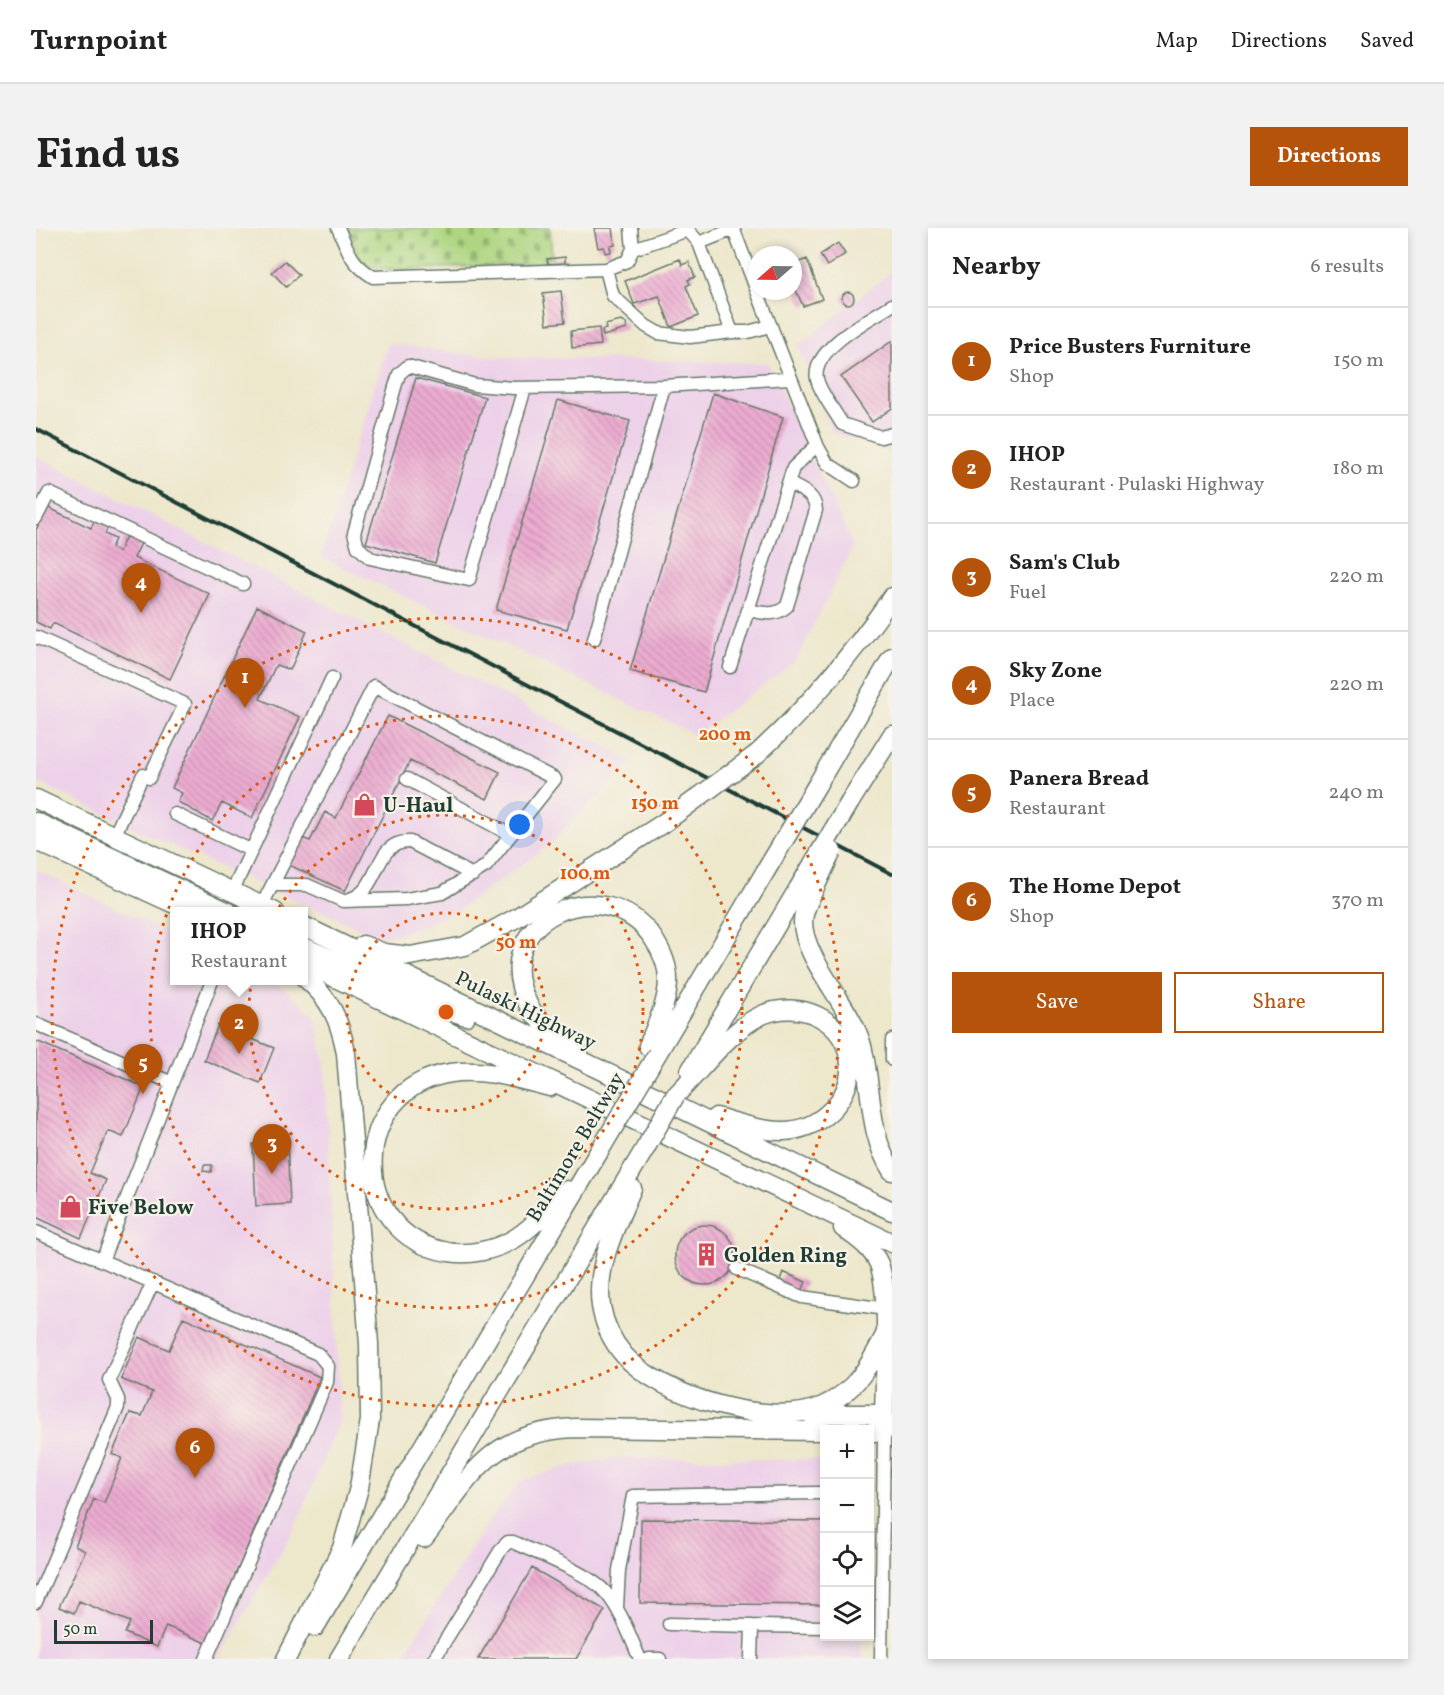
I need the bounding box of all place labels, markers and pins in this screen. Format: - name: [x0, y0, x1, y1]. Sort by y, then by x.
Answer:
- pin: 4: [122, 564, 160, 613]
- pin: 1: [226, 658, 264, 708]
- shop icon: U-Haul: [352, 792, 378, 818]
- place label: U-Haul: [383, 792, 453, 821]
- centre of rings: [436, 1002, 456, 1022]
- pin: 2: [220, 1004, 258, 1054]
- pin: 5: [124, 1044, 162, 1094]
- pin: 3: [252, 1124, 292, 1174]
- shop icon: Five Below: [57, 1194, 83, 1220]
- place label: Five Below: [88, 1194, 194, 1223]
- building icon: Golden Ring: [693, 1242, 719, 1268]
- place label: Golden Ring: [724, 1242, 847, 1271]
- pin: 6: [176, 1428, 214, 1478]

